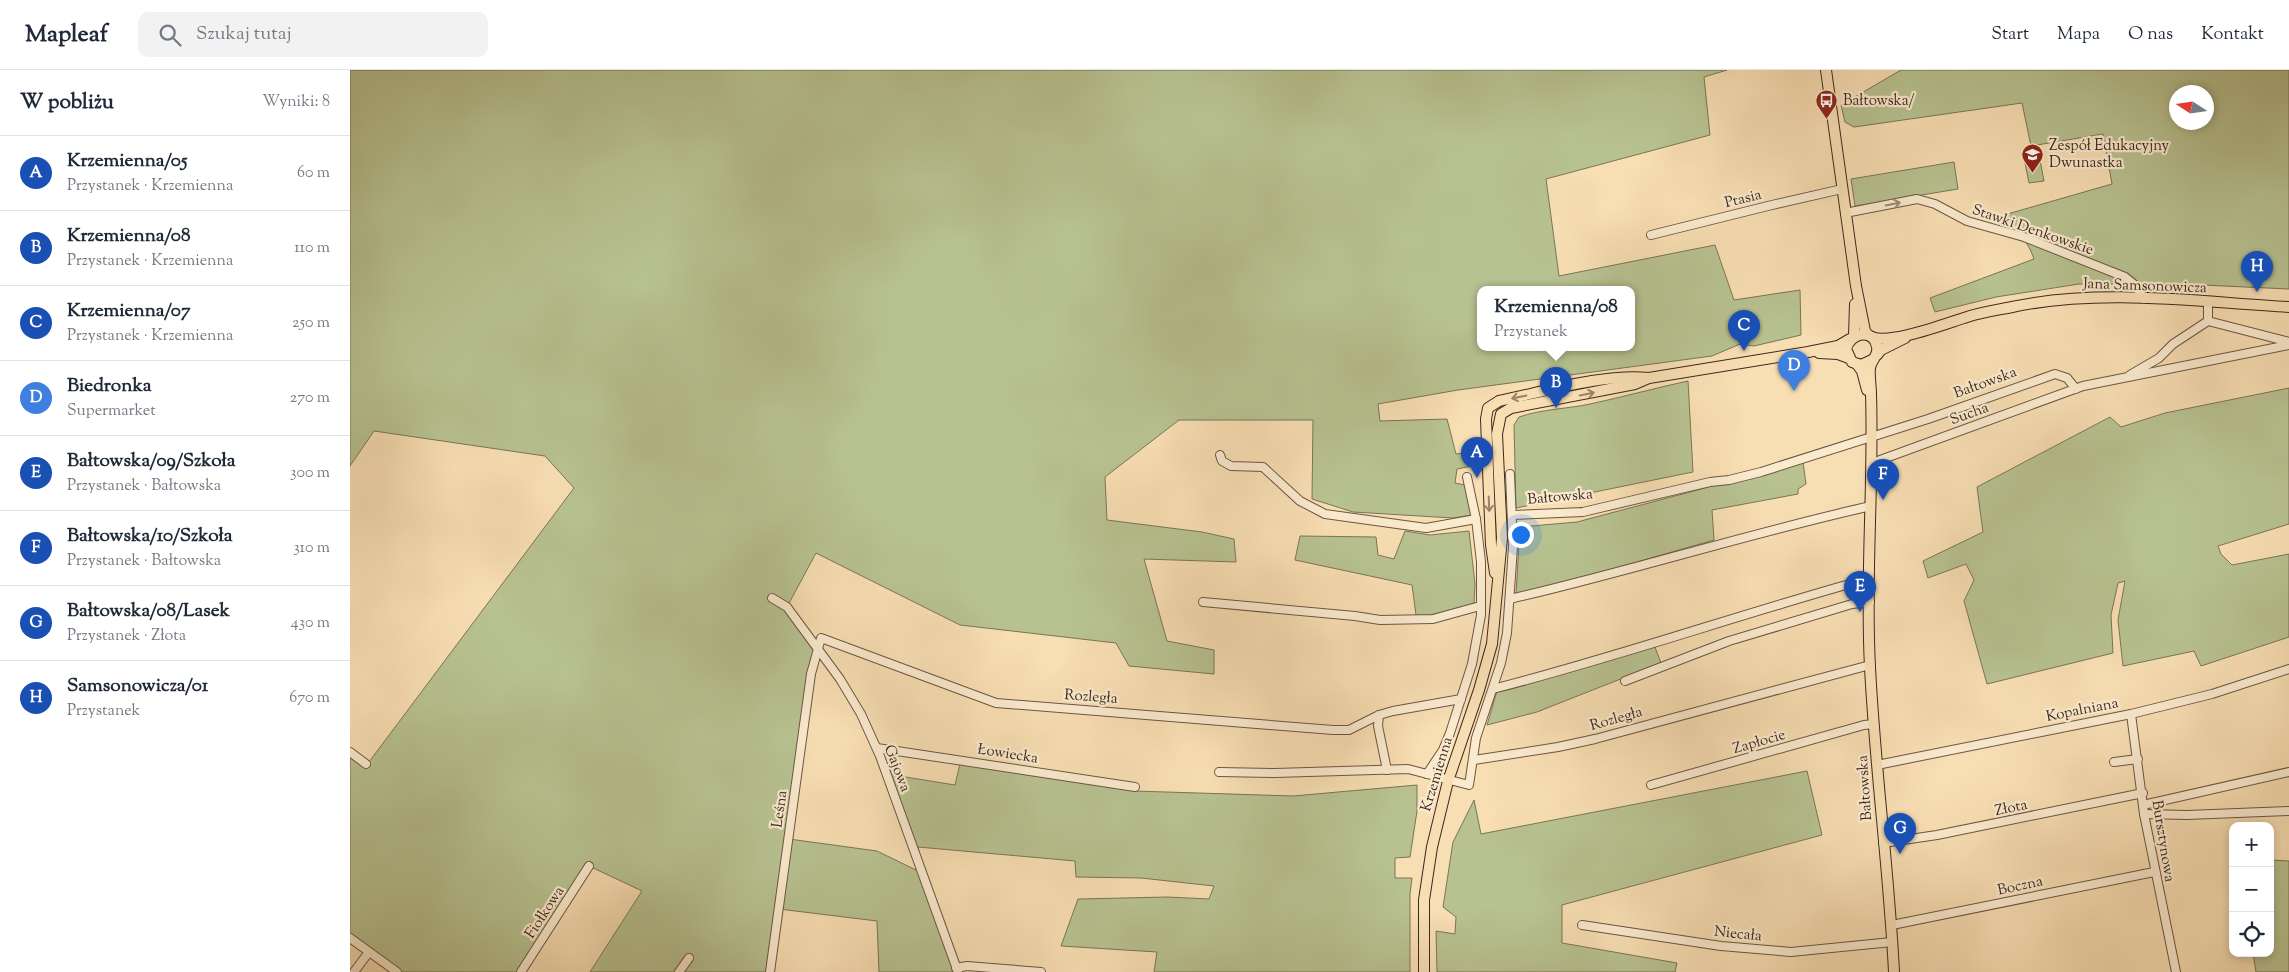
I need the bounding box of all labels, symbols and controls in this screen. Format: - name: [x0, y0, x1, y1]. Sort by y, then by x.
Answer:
- search box: [138, 12, 488, 57]
- text: Mapleaf: [25, 18, 108, 52]
- icon: search: [156, 21, 184, 49]
- text: Szukaj tutaj: [196, 21, 292, 48]
- text: Start: [1991, 22, 2029, 48]
- text: Mapa: [2057, 22, 2100, 48]
- text: O nas: [2128, 22, 2173, 48]
- text: Kontakt: [2201, 22, 2264, 48]
- north arrow: [2169, 85, 2214, 130]
- text: W pobliżu: [20, 88, 114, 118]
- bus stop icon: Bałtowska/: [1815, 88, 1839, 119]
- text: Wyniki: 8: [262, 91, 330, 114]
- place label: Bałtowska/: [1843, 91, 1914, 112]
- place label: Zespół Edukacyjny Dwunastka: [2049, 136, 2170, 174]
- school or university icon: Zespół Edukacyjny Dwunastka: [2021, 142, 2045, 173]
- text: Krzemienna/05: [67, 148, 187, 175]
- text: A: [30, 162, 43, 185]
- text: 60 m: [297, 162, 330, 185]
- text: Przystanek · Krzemienna: [67, 175, 233, 198]
- street label: Ptasia: [1723, 185, 1764, 214]
- one-way arrow: [1885, 198, 1901, 208]
- street label: Stawki Denkowskie: [1969, 200, 2096, 261]
- text: Krzemienna/08: [67, 223, 190, 250]
- text: B: [31, 237, 41, 260]
- text: 110 m: [294, 237, 330, 260]
- text: Przystanek · Krzemienna: [67, 250, 233, 273]
- pin: H: [2241, 251, 2273, 292]
- street label: Jana Samsonowicza: [2082, 274, 2207, 299]
- popup: [1477, 286, 1635, 351]
- text: Krzemienna/08: [1494, 294, 1618, 321]
- text: Krzemienna/07: [67, 298, 190, 325]
- pin: C: [1728, 310, 1760, 351]
- text: C: [30, 312, 42, 335]
- text: 250 m: [292, 312, 330, 335]
- text: Przystanek: [1494, 321, 1568, 344]
- text: Przystanek · Krzemienna: [67, 325, 233, 348]
- pin: D: [1778, 350, 1810, 391]
- street label: Bałtowska: [1951, 362, 2020, 405]
- pin: B: [1540, 367, 1572, 408]
- text: Biedronka: [67, 373, 152, 400]
- text: D: [30, 387, 42, 410]
- text: 270 m: [290, 387, 330, 410]
- one-way arrow: [1579, 388, 1595, 398]
- one-way arrow: [1511, 392, 1527, 402]
- street label: Sucha: [1947, 398, 1992, 431]
- text: Supermarket: [67, 400, 156, 423]
- pin: A: [1461, 437, 1493, 478]
- text: Bałtowska/09/Szkoła: [67, 448, 236, 475]
- pin: F: [1867, 459, 1899, 500]
- text: E: [31, 462, 41, 485]
- text: 300 m: [290, 462, 330, 485]
- text: Przystanek · Bałtowska: [67, 475, 221, 498]
- street label: Bałtowska: [1527, 484, 1594, 511]
- one-way arrow: [1484, 496, 1494, 512]
- your location: [1508, 522, 1534, 548]
- text: Bałtowska/10/Szkoła: [67, 523, 233, 550]
- text: F: [32, 537, 40, 560]
- text: 310 m: [293, 537, 330, 560]
- text: Przystanek · Bałtowska: [67, 550, 221, 573]
- pin: E: [1844, 571, 1876, 612]
- text: Bałtowska/08/Lasek: [67, 598, 230, 625]
- text: G: [29, 612, 43, 635]
- text: 430 m: [291, 612, 330, 635]
- text: Przystanek · Złota: [67, 625, 186, 648]
- text: Samsonowicza/01: [67, 673, 208, 700]
- street label: Rozległa: [1063, 685, 1118, 710]
- text: H: [30, 687, 42, 710]
- text: 670 m: [289, 687, 330, 710]
- street label: Kopalniana: [2044, 693, 2120, 728]
- text: Przystanek: [67, 700, 140, 723]
- street label: Rozległa: [1588, 702, 1645, 737]
- street label: Zapłocie: [1731, 725, 1788, 760]
- street label: Krzemienna: [1416, 734, 1459, 814]
- street label: Łowiecka: [976, 739, 1040, 770]
- street label: Gajowa: [878, 742, 915, 795]
- street label: Bałtowska: [1853, 754, 1878, 821]
- street label: Leśna: [767, 789, 794, 829]
- street label: Złota: [1993, 795, 2030, 822]
- street label: Bursztynowa: [2146, 799, 2179, 884]
- pin: G: [1884, 813, 1916, 854]
- map controls: [2229, 822, 2274, 957]
- button: +: [2229, 822, 2274, 867]
- button: −: [2229, 867, 2274, 912]
- street label: Boczna: [1996, 871, 2045, 902]
- street label: Fiołkowa: [520, 882, 570, 943]
- button: locate: [2229, 912, 2274, 957]
- street label: Niecała: [1713, 922, 1763, 947]

